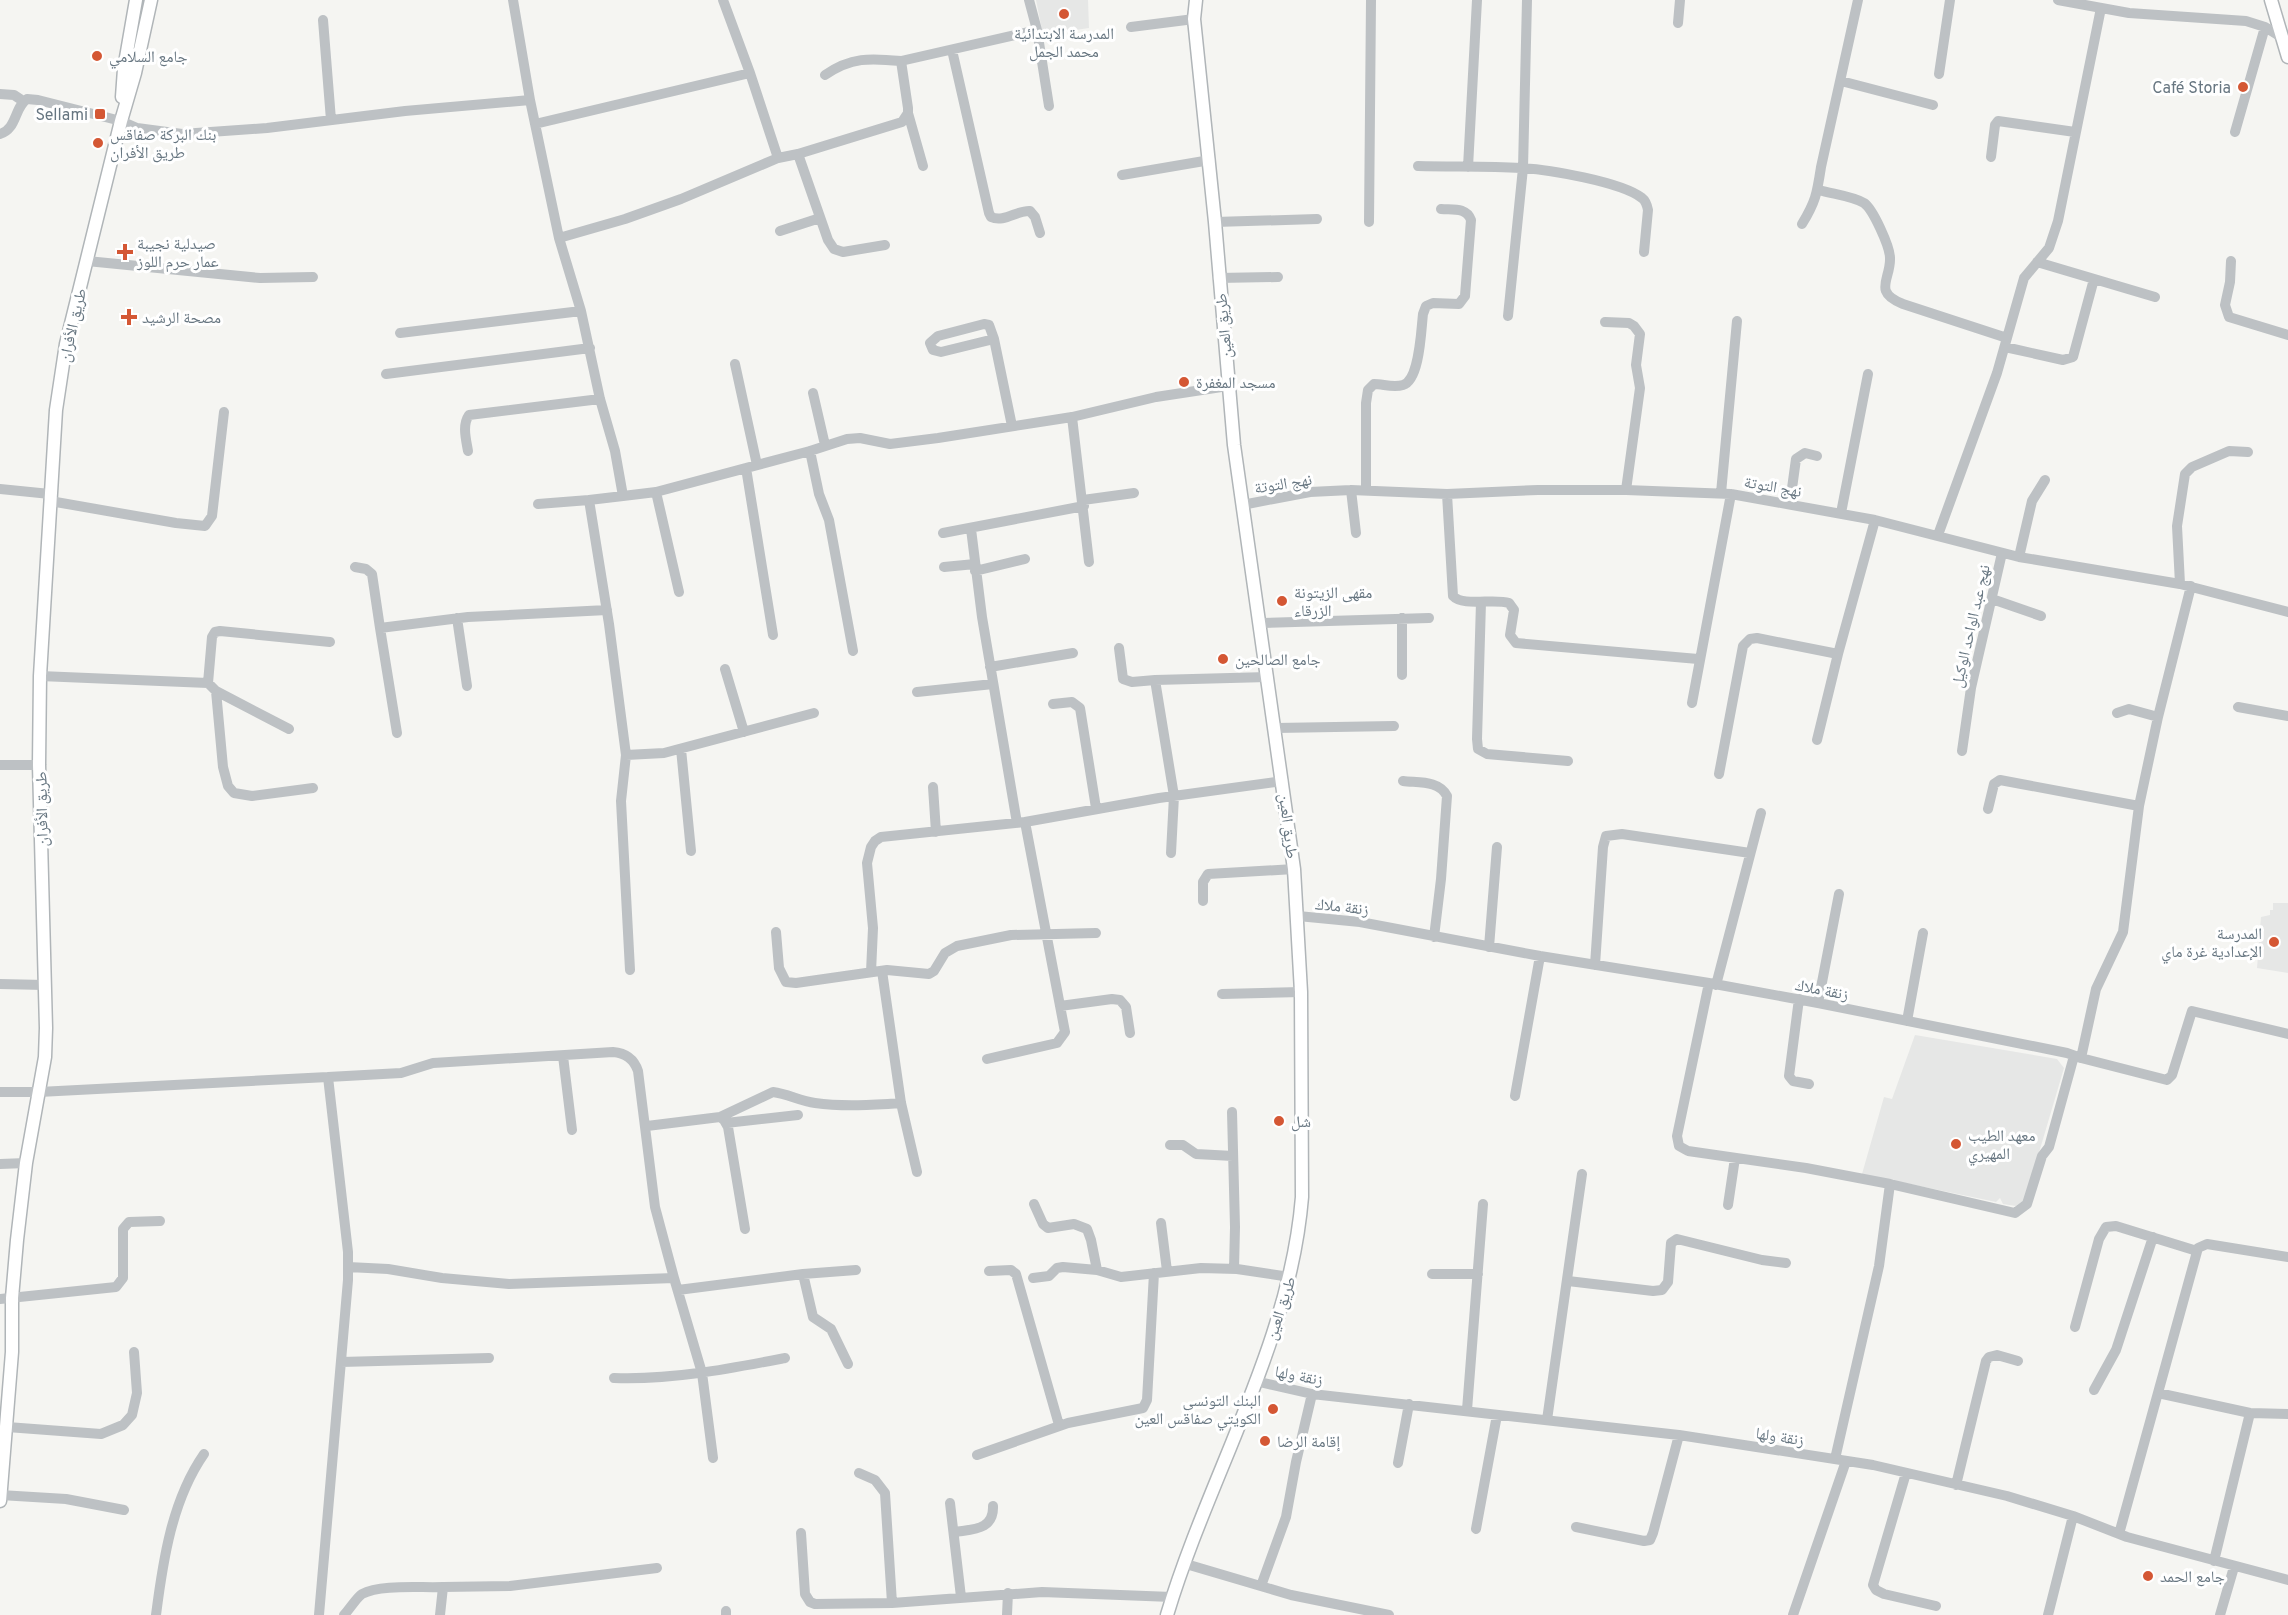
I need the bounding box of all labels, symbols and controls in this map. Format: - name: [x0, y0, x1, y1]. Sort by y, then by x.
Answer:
- marker: المدرسة الابتدائية محمد الجمل: [1057, 7, 1071, 21]
- place label: المدرسة الابتدائية محمد الجمل: [1014, 25, 1114, 63]
- place label: جامع السلامي: [109, 48, 188, 69]
- marker: جامع السلامي: [90, 49, 104, 63]
- place label: Café Storia: [2152, 79, 2231, 99]
- marker: Café Storia: [2236, 80, 2250, 94]
- place label: Sellami: [35, 106, 88, 126]
- marker: Sellami: [93, 107, 107, 121]
- place label: بنك البركة صفاقس طريق الأفران: [110, 126, 216, 164]
- marker: بنك البركة صفاقس طريق الأفران: [91, 136, 105, 150]
- place label: صيدلية نجيبة عمار حرم اللوز: [136, 235, 219, 273]
- marker: صيدلية نجيبة عمار حرم اللوز: [118, 245, 132, 259]
- street label: طريق الأفران: [56, 287, 92, 364]
- street label: طريق العين: [1212, 292, 1238, 359]
- marker: مصحة الرشيد: [120, 308, 138, 326]
- place label: مصحة الرشيد: [142, 309, 221, 329]
- place label: مسجد المغفرة: [1196, 374, 1276, 394]
- marker: مسجد المغفرة: [1177, 375, 1191, 389]
- street label: نهج التوتة: [1253, 471, 1314, 499]
- street label: نهج التوتة: [1742, 473, 1803, 503]
- street label: نهج عبد الواحد الوكيل: [1948, 563, 1996, 690]
- place label: مقهى الزيتونة الزرقاء: [1294, 584, 1372, 622]
- marker: مقهى الزيتونة الزرقاء: [1275, 594, 1289, 608]
- place label: جامع الصالحين: [1235, 651, 1321, 671]
- marker: جامع الصالحين: [1216, 652, 1230, 666]
- street label: طريق الأفران: [32, 771, 54, 847]
- street label: طريق العين: [1273, 793, 1301, 860]
- street label: زنقة ملاك: [1314, 895, 1370, 921]
- place label: المدرسة الإعدادية غرة ماي: [2161, 925, 2262, 964]
- marker: المدرسة الإعدادية غرة ماي: [2267, 935, 2281, 949]
- street label: زنقة ملاك: [1793, 976, 1850, 1006]
- place label: شل: [1291, 1113, 1311, 1133]
- marker: شل: [1272, 1114, 1286, 1128]
- place label: معهد الطيب المهيري: [1968, 1127, 2035, 1166]
- marker: معهد الطيب المهيري: [1949, 1137, 1963, 1151]
- street label: طريق العين: [1262, 1274, 1302, 1343]
- street label: زنقة ولها: [1273, 1362, 1324, 1391]
- place label: البنك التونسي الكويتي صفاقس العين: [1134, 1392, 1261, 1431]
- marker: البنك التونسي الكويتي صفاقس العين: [1266, 1402, 1280, 1416]
- street label: زنقة ولها: [1754, 1424, 1805, 1452]
- place label: إقامة الرضا: [1277, 1433, 1340, 1453]
- marker: إقامة الرضا: [1258, 1434, 1272, 1448]
- place label: جامع الحمد: [2160, 1568, 2225, 1588]
- marker: جامع الحمد: [2141, 1569, 2155, 1583]

